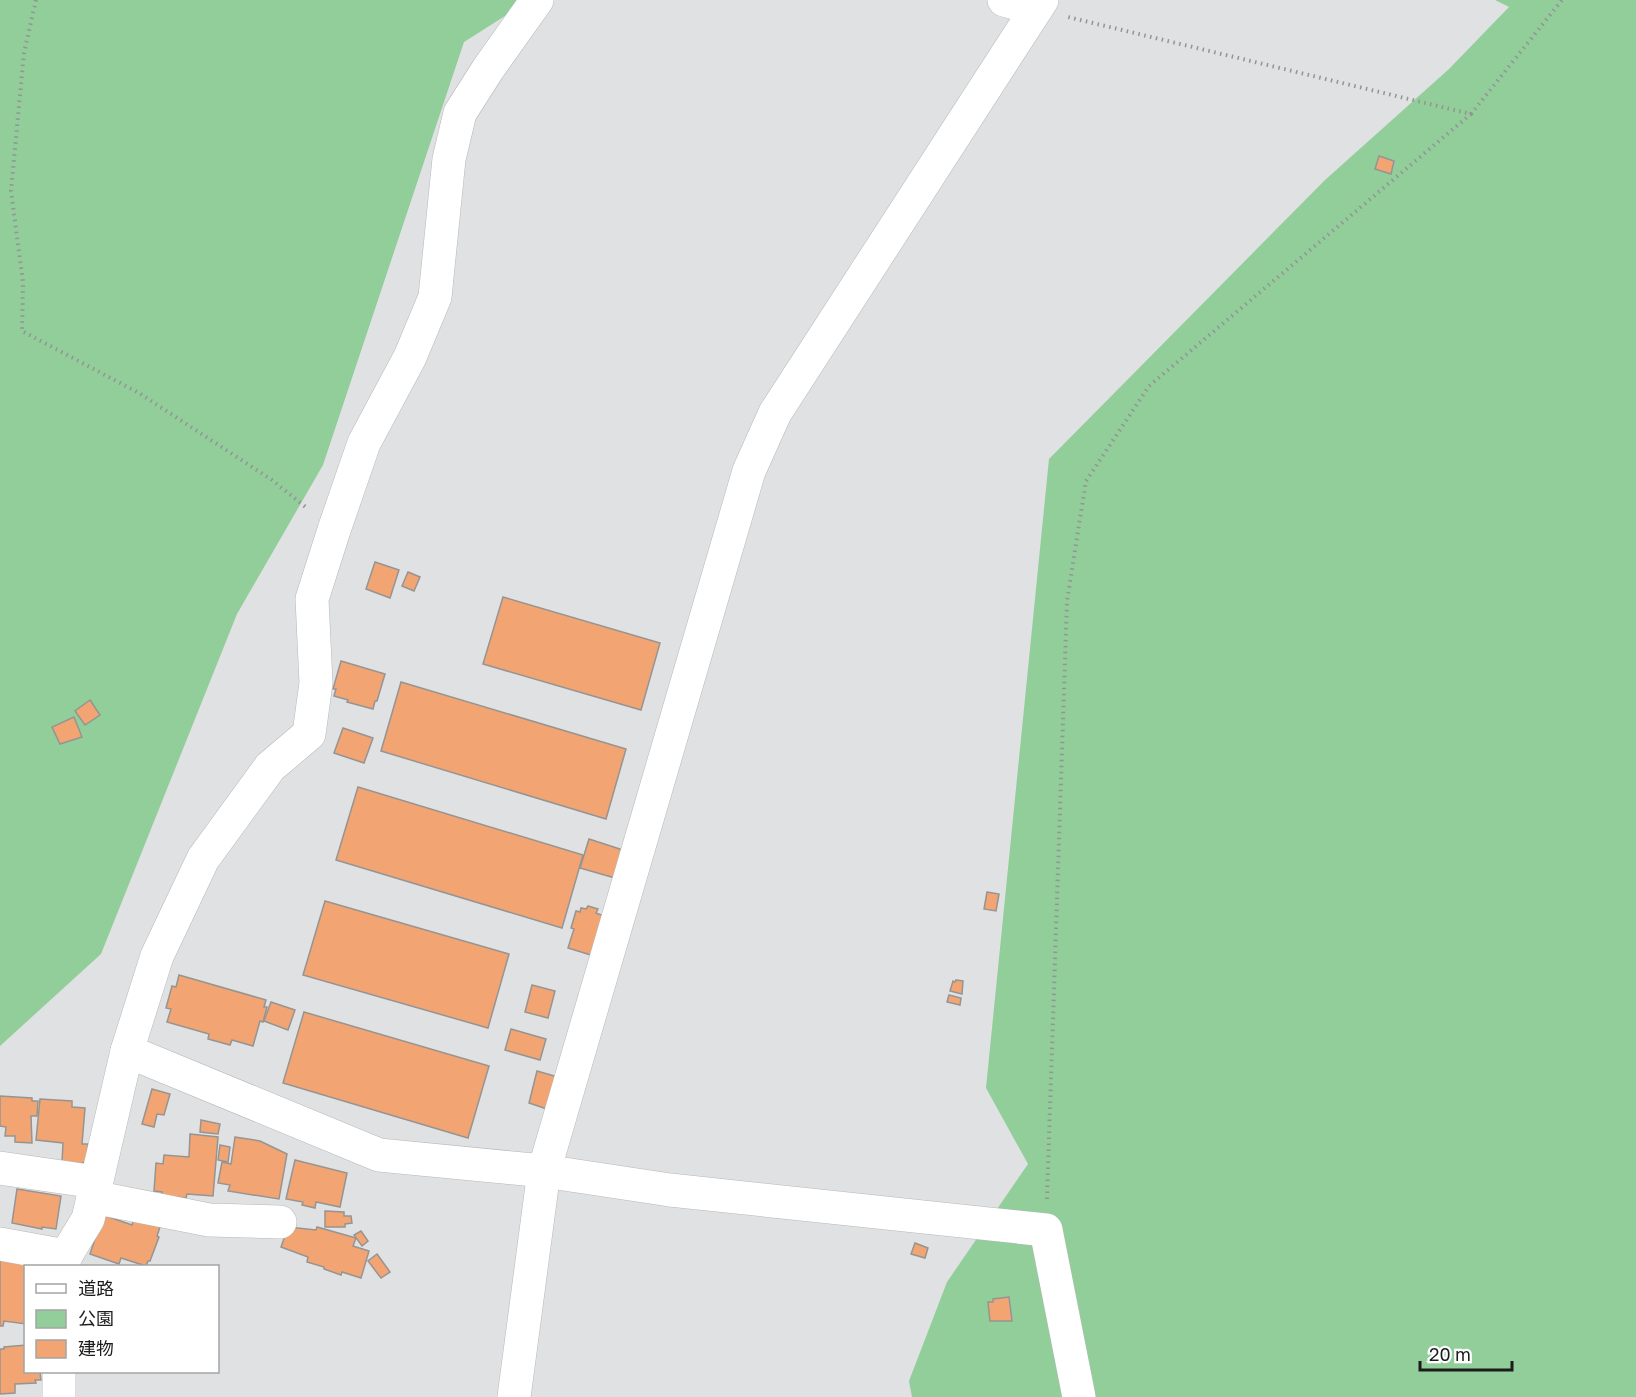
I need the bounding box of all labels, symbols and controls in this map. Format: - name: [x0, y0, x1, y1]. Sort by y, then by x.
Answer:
- legend: [24, 1265, 219, 1373]
- text: 道路: [78, 1277, 114, 1299]
- text: 公園: [78, 1307, 114, 1329]
- scale bar: [1420, 1334, 1512, 1372]
- text: 建物: [78, 1337, 114, 1359]
- text: 20 m: [1429, 1343, 1471, 1365]

